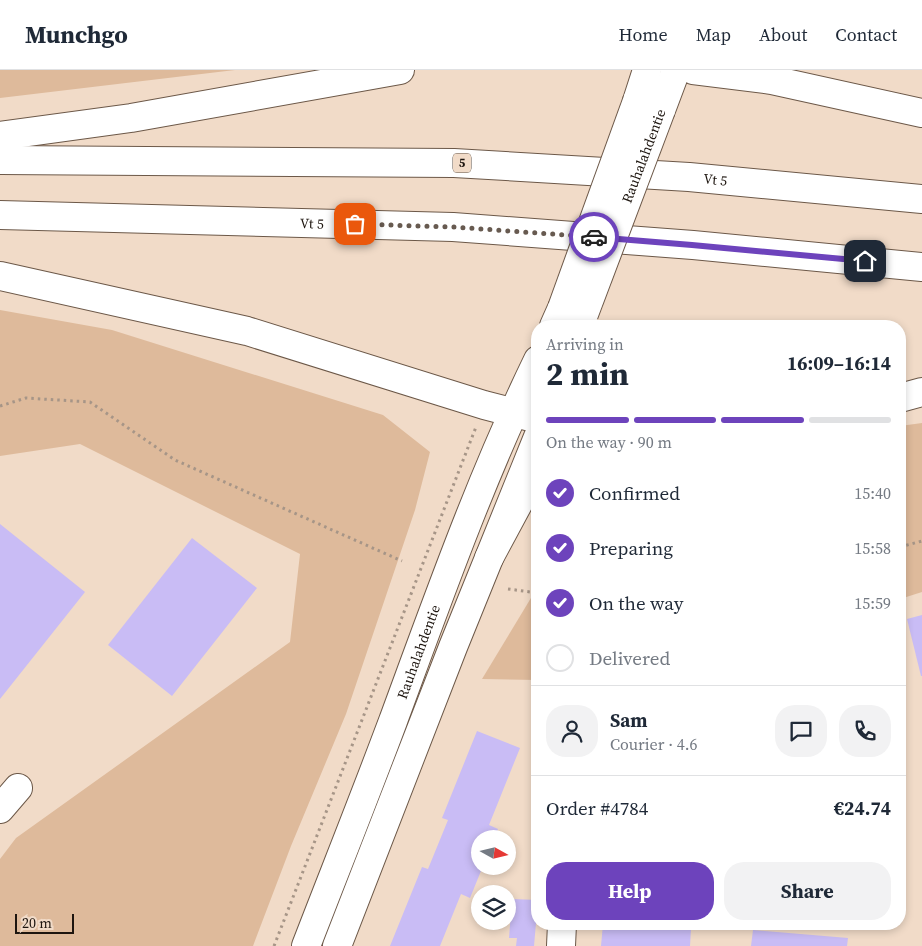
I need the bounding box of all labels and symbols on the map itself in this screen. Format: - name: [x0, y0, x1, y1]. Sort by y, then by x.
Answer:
- street label: Rauhalahdentie: [617, 106, 671, 206]
- road number: 5: [453, 154, 471, 172]
- street label: Vt 5: [703, 168, 728, 191]
- pin: [334, 203, 376, 245]
- courier: [569, 212, 619, 262]
- street label: Vt 5: [300, 213, 324, 234]
- pin: [844, 240, 886, 282]
- street label: Rauhalahdentie: [392, 602, 445, 702]
- north arrow: [471, 830, 516, 875]
- scale bar: [15, 911, 74, 934]

